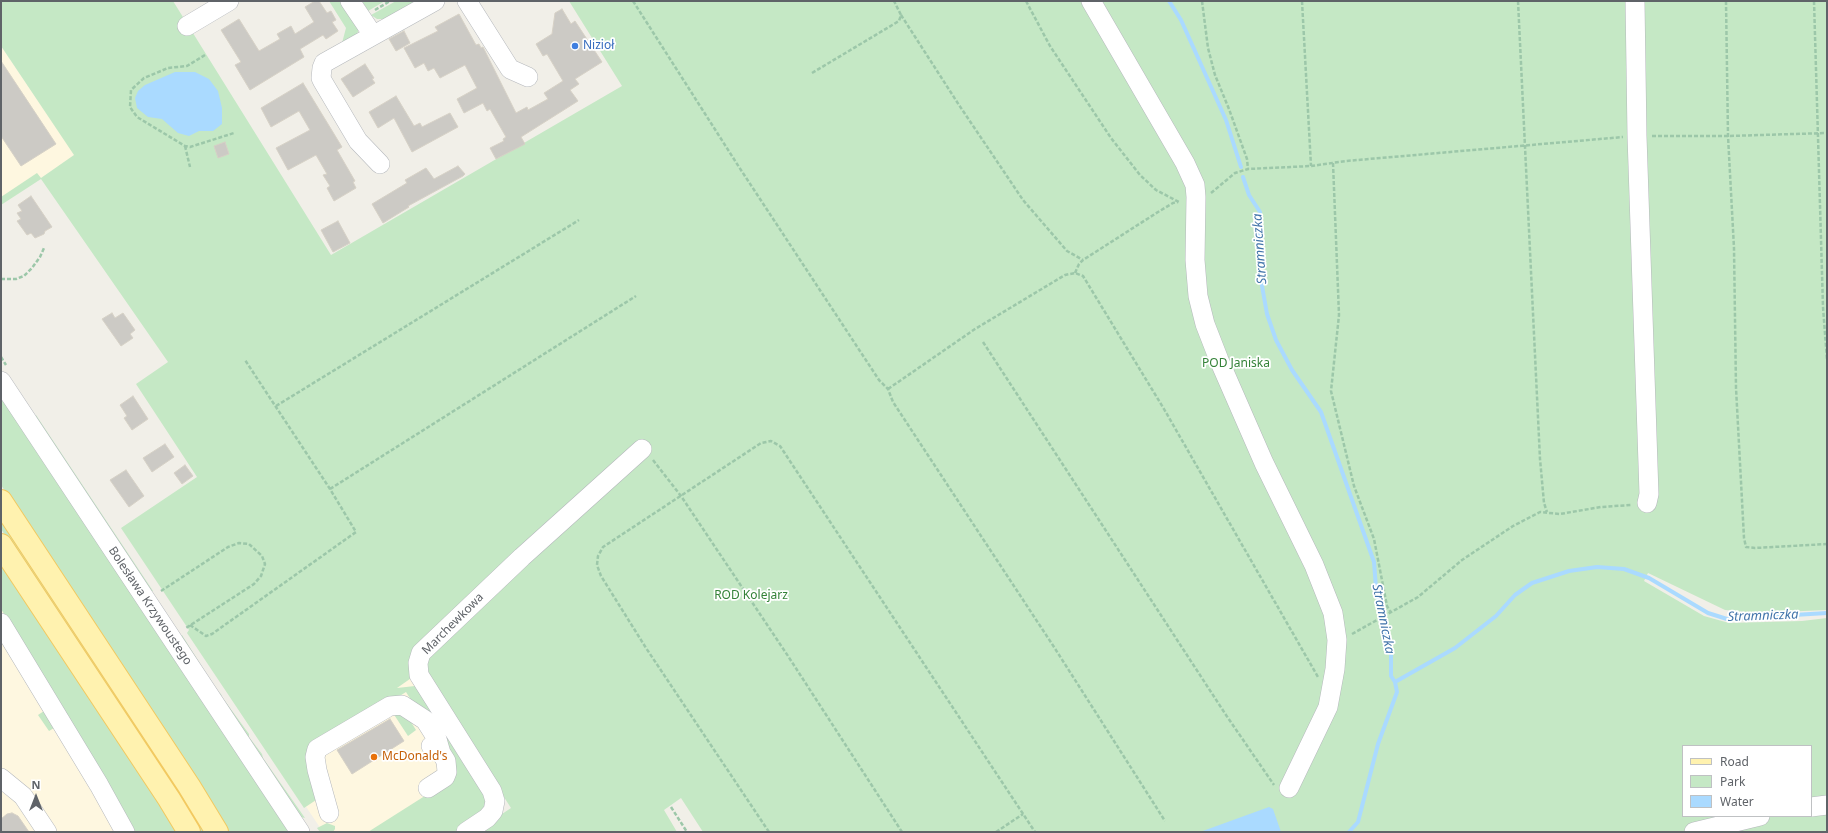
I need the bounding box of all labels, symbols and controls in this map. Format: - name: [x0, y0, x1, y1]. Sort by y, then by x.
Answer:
- place label: Nizioł: [583, 39, 614, 53]
- marker: Nizioł: [570, 41, 580, 51]
- water label: Stramniczka: [1250, 213, 1270, 285]
- park label: POD Janiska: [1202, 357, 1270, 371]
- street label: Bolesława Krzywoustego: [105, 544, 195, 668]
- water label: Stramniczka: [1369, 583, 1397, 655]
- park label: ROD Kolejarz: [714, 589, 788, 603]
- street label: Marchewkowa: [419, 590, 487, 658]
- water label: Stramniczka: [1727, 607, 1799, 625]
- legend: [1682, 745, 1812, 817]
- place label: McDonald's: [382, 750, 447, 764]
- marker: McDonald's: [369, 752, 379, 762]
- text: Road: [1720, 753, 1749, 770]
- text: Park: [1720, 773, 1745, 790]
- north arrow: [16, 777, 56, 817]
- text: N: [32, 777, 40, 792]
- text: Water: [1720, 793, 1754, 810]

